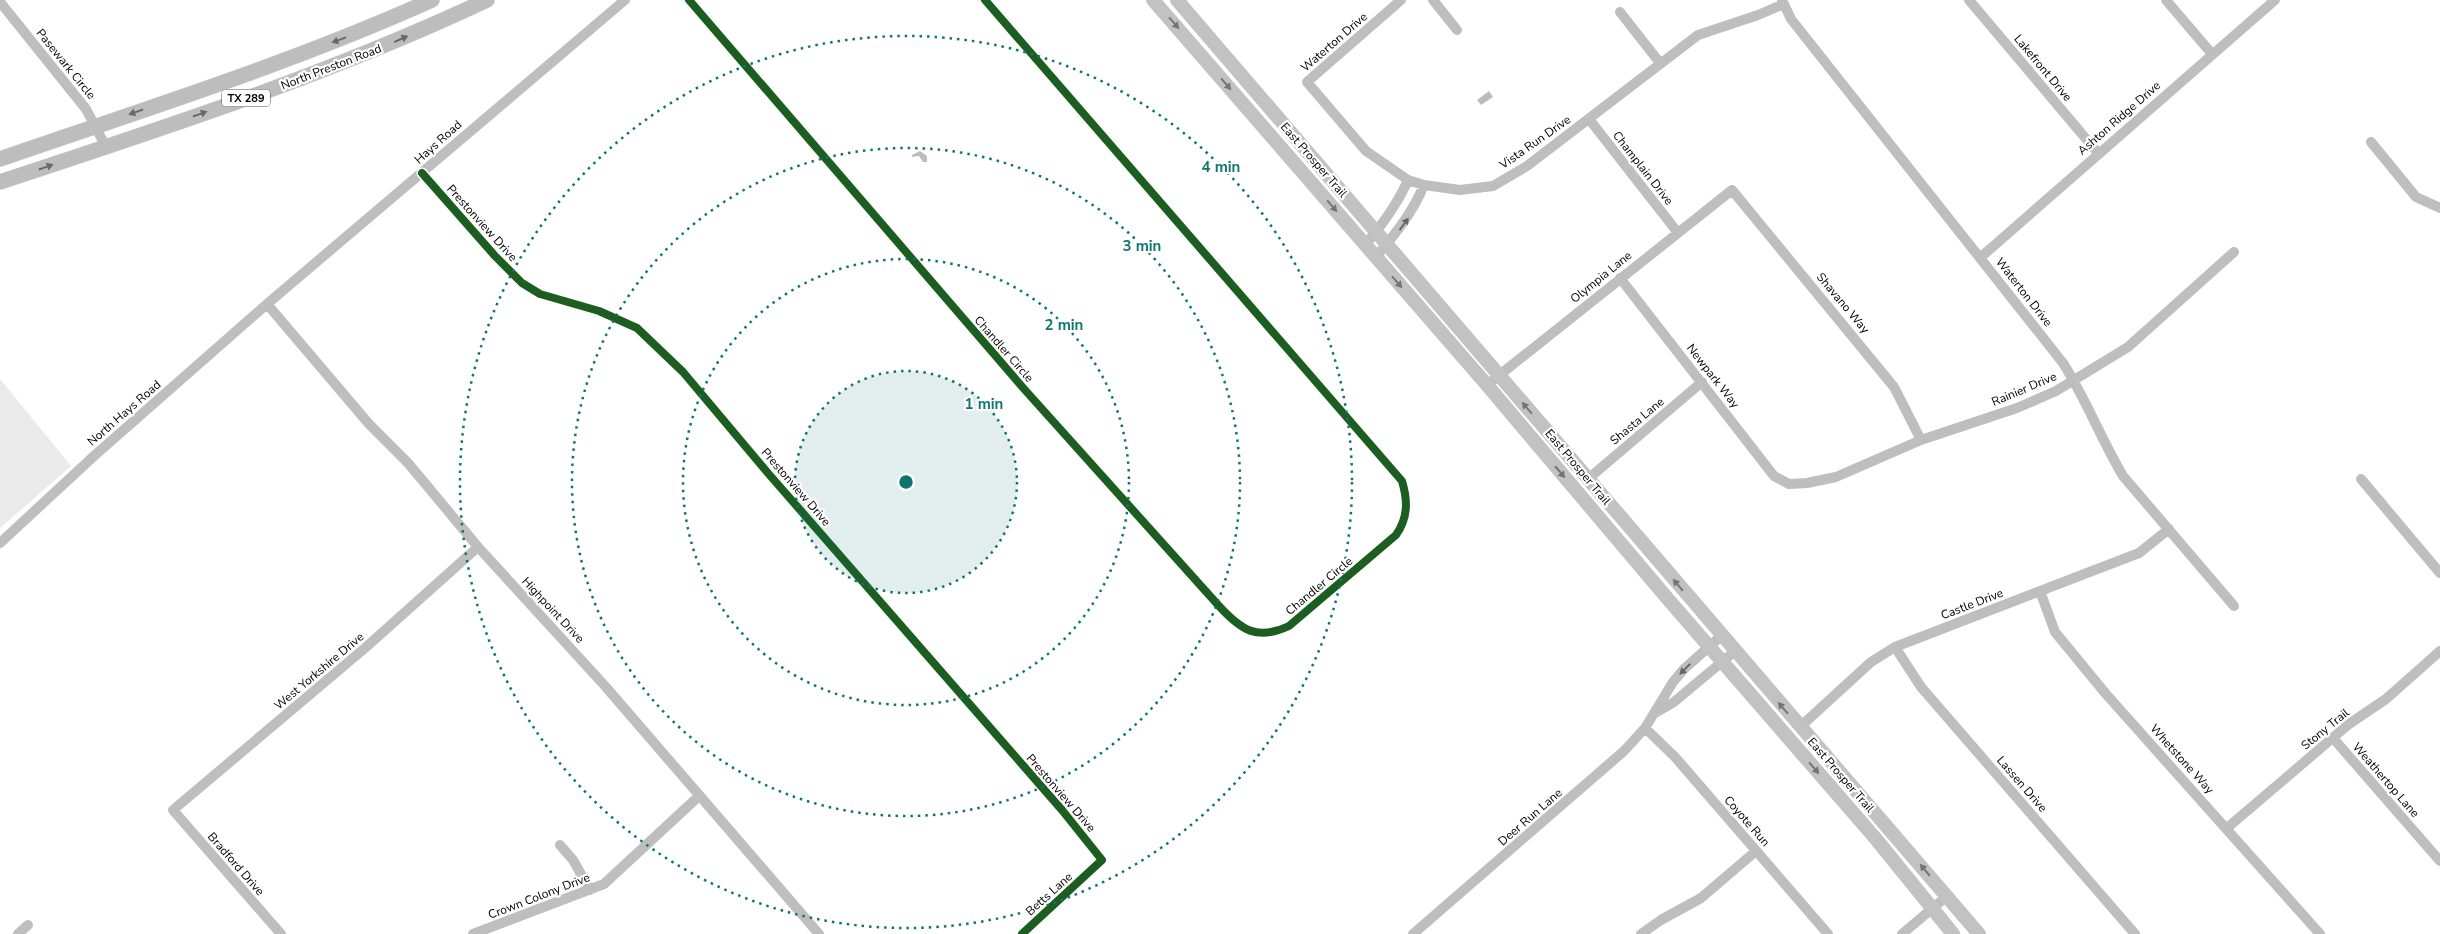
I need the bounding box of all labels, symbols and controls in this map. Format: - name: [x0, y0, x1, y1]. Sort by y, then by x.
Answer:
- street label: Waterton Drive: [1297, 9, 1371, 75]
- one-way arrow: [1168, 17, 1179, 30]
- street label: Pasewark Circle: [33, 26, 99, 102]
- street label: Lakefront Drive: [2010, 31, 2076, 105]
- one-way arrow: [394, 34, 408, 42]
- one-way arrow: [331, 37, 346, 44]
- street label: North Preston Road: [278, 40, 384, 94]
- one-way arrow: [1220, 77, 1232, 89]
- street label: Ashton Ridge Drive: [2074, 78, 2164, 158]
- road number: TX 289: [222, 90, 270, 106]
- one-way arrow: [128, 108, 143, 116]
- one-way arrow: [193, 110, 208, 118]
- street label: Vista Run Drive: [1495, 111, 1574, 173]
- street label: Hays Road: [411, 117, 465, 167]
- street label: East Prosper Trail: [1277, 119, 1351, 201]
- street label: Champlain Drive: [1609, 128, 1677, 208]
- text: 4 min: [1202, 157, 1240, 177]
- one-way arrow: [39, 162, 54, 170]
- street label: Prestonview Drive: [443, 181, 521, 265]
- one-way arrow: [1327, 200, 1338, 213]
- one-way arrow: [1398, 218, 1409, 231]
- text: 3 min: [1123, 236, 1161, 256]
- street label: Olympia Lane: [1567, 247, 1635, 307]
- street label: Waterton Drive: [1992, 254, 2056, 330]
- street label: Shavano Way: [1813, 269, 1874, 337]
- one-way arrow: [1392, 275, 1403, 288]
- street label: Chandler Circle: [971, 312, 1037, 386]
- text: 2 min: [1045, 315, 1083, 335]
- street label: Newpark Way: [1683, 341, 1744, 412]
- street label: Rainier Drive: [1989, 368, 2059, 410]
- street label: North Hays Road: [84, 377, 164, 449]
- text: 1 min: [965, 394, 1003, 414]
- street label: Shasta Lane: [1607, 394, 1667, 448]
- one-way arrow: [1522, 401, 1533, 414]
- street label: East Prosper Trail: [1542, 426, 1615, 509]
- street label: Prestonview Drive: [758, 445, 834, 529]
- one-way arrow: [1554, 465, 1566, 477]
- centre of rings: [897, 473, 915, 491]
- street label: Chandler Circle: [1282, 553, 1356, 619]
- street label: Highpoint Drive: [518, 574, 588, 646]
- one-way arrow: [1672, 579, 1684, 591]
- street label: Castle Drive: [1939, 585, 2005, 623]
- street label: West Yorkshire Drive: [271, 629, 367, 713]
- one-way arrow: [1679, 662, 1691, 674]
- one-way arrow: [1778, 702, 1789, 715]
- street label: Stony Trail: [2298, 704, 2353, 753]
- street label: Whetstone Way: [2146, 721, 2218, 798]
- street label: East Prosper Trail: [1804, 734, 1878, 816]
- street label: Weathertop Lane: [2349, 739, 2423, 821]
- street label: Prestonview Drive: [1023, 751, 1099, 835]
- street label: Lassen Drive: [1993, 753, 2051, 815]
- one-way arrow: [1808, 761, 1820, 773]
- street label: Deer Run Lane: [1495, 785, 1565, 849]
- street label: Coyote Run: [1721, 792, 1773, 850]
- street label: Bradford Drive: [204, 829, 268, 899]
- one-way arrow: [1920, 864, 1931, 876]
- street label: Crown Colony Drive: [486, 869, 592, 923]
- street label: Betts Lane: [1022, 869, 1076, 919]

